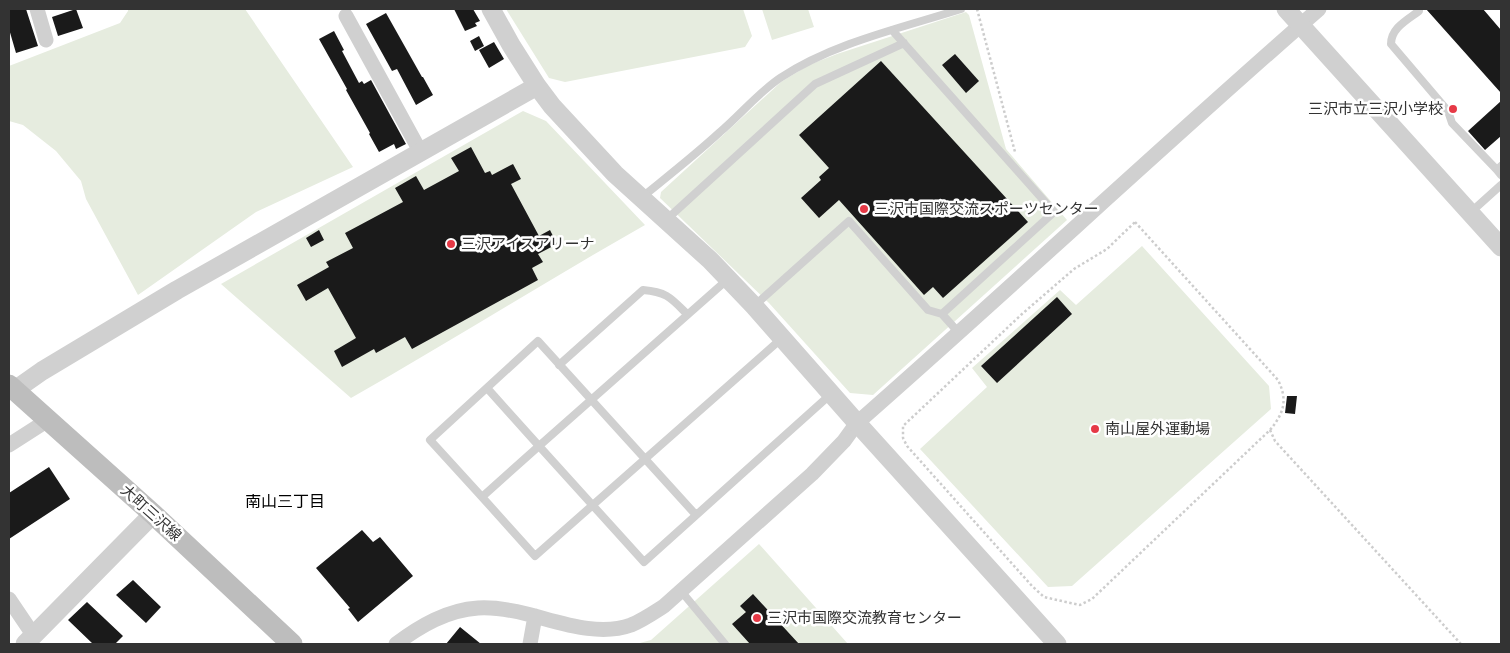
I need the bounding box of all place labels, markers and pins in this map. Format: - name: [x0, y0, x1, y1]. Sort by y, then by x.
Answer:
- place label: 三沢市立三沢小学校: [1308, 98, 1443, 118]
- marker: 三沢市立三沢小学校: [1447, 103, 1459, 115]
- place label: 三沢市国際交流スポーツセンター: [874, 198, 1099, 218]
- marker: 三沢市国際交流スポーツセンター: [858, 203, 870, 215]
- place label: 三沢アイスアリーナ: [461, 233, 595, 253]
- marker: 三沢アイスアリーナ: [445, 238, 457, 250]
- place label: 南山屋外運動場: [1105, 418, 1210, 438]
- marker: 南山屋外運動場: [1089, 423, 1101, 435]
- place label: 三沢市国際交流教育センター: [767, 607, 962, 627]
- marker: 三沢市国際交流教育センター: [751, 612, 763, 624]

